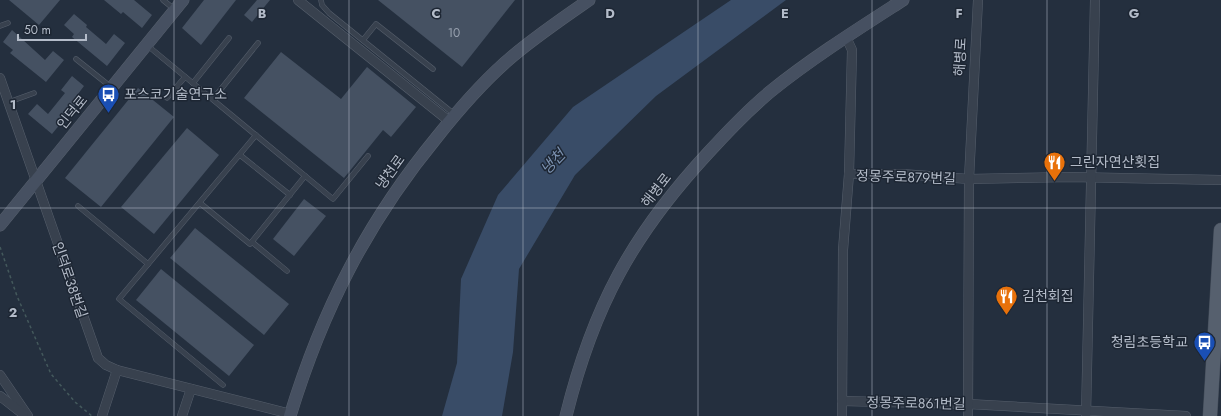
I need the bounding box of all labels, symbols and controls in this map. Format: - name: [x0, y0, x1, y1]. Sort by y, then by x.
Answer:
- text: B: [258, 4, 267, 23]
- text: C: [431, 4, 441, 23]
- text: D: [605, 4, 615, 23]
- text: E: [781, 4, 789, 23]
- text: F: [955, 4, 963, 23]
- text: G: [1129, 4, 1140, 23]
- scale bar: [18, 16, 86, 42]
- text: 50 m: [24, 21, 51, 39]
- house number: 10: [448, 24, 460, 42]
- street label: 해병로: [949, 37, 971, 77]
- bus stop icon: 포스코기술연구소: [95, 81, 121, 114]
- place label: 포스코기술연구소: [124, 84, 227, 104]
- street label: 인덕로: [52, 91, 92, 133]
- text: 1: [10, 95, 16, 114]
- water label: 냉천: [535, 143, 572, 180]
- restaurant icon: 그린자연산횟집: [1042, 149, 1068, 182]
- street label: 냉천로: [371, 150, 410, 194]
- place label: 그린자연산횟집: [1070, 152, 1160, 172]
- street label: 정몽주로879번길: [856, 165, 956, 189]
- street label: 해병로: [636, 169, 676, 211]
- street label: 인덕로38번길: [48, 239, 92, 321]
- restaurant icon: 김천회집: [994, 283, 1020, 316]
- place label: 김천회집: [1022, 286, 1074, 306]
- text: 2: [9, 303, 17, 322]
- bus stop icon: 청림초등학교: [1191, 329, 1217, 362]
- place label: 청림초등학교: [1111, 332, 1188, 352]
- street label: 정몽주로861번길: [866, 392, 966, 414]

